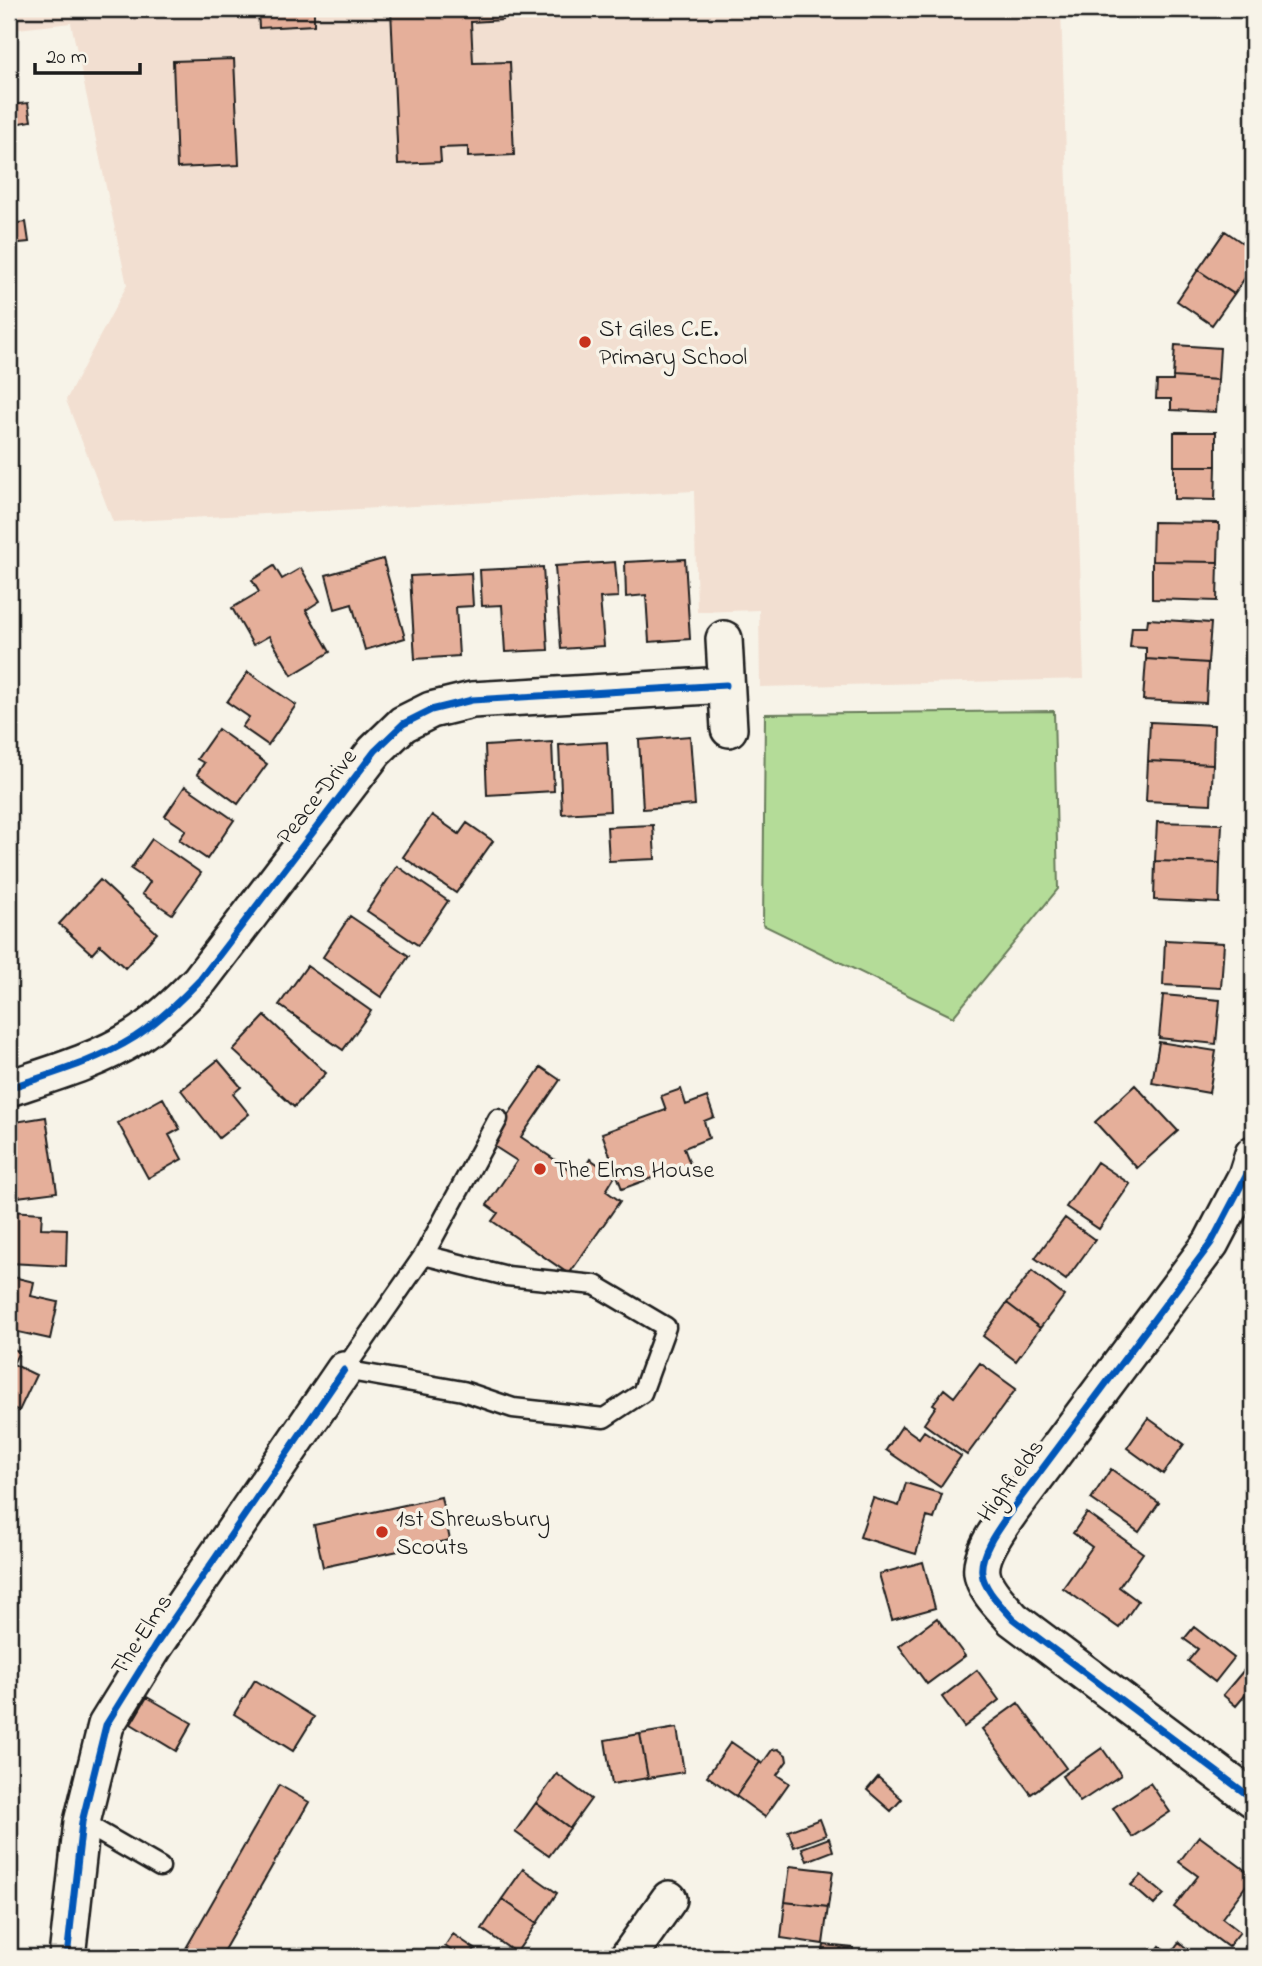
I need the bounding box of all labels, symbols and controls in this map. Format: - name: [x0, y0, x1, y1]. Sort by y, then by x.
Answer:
- scale bar: [35, 32, 140, 76]
- text: 20 m: [46, 43, 87, 73]
- place label: St Giles C.E. Primary School: [599, 313, 747, 377]
- marker: St Giles C.E. Primary School: [577, 334, 593, 350]
- street label: Peace Drive: [269, 742, 367, 853]
- place label: The Elms House: [554, 1154, 715, 1189]
- marker: The Elms House: [532, 1161, 548, 1177]
- street label: Highfields: [970, 1433, 1054, 1530]
- place label: 1st Shrewsbury Scouts: [396, 1503, 550, 1566]
- marker: 1st Shrewsbury Scouts: [374, 1524, 390, 1540]
- street label: The Elms: [104, 1588, 183, 1683]

